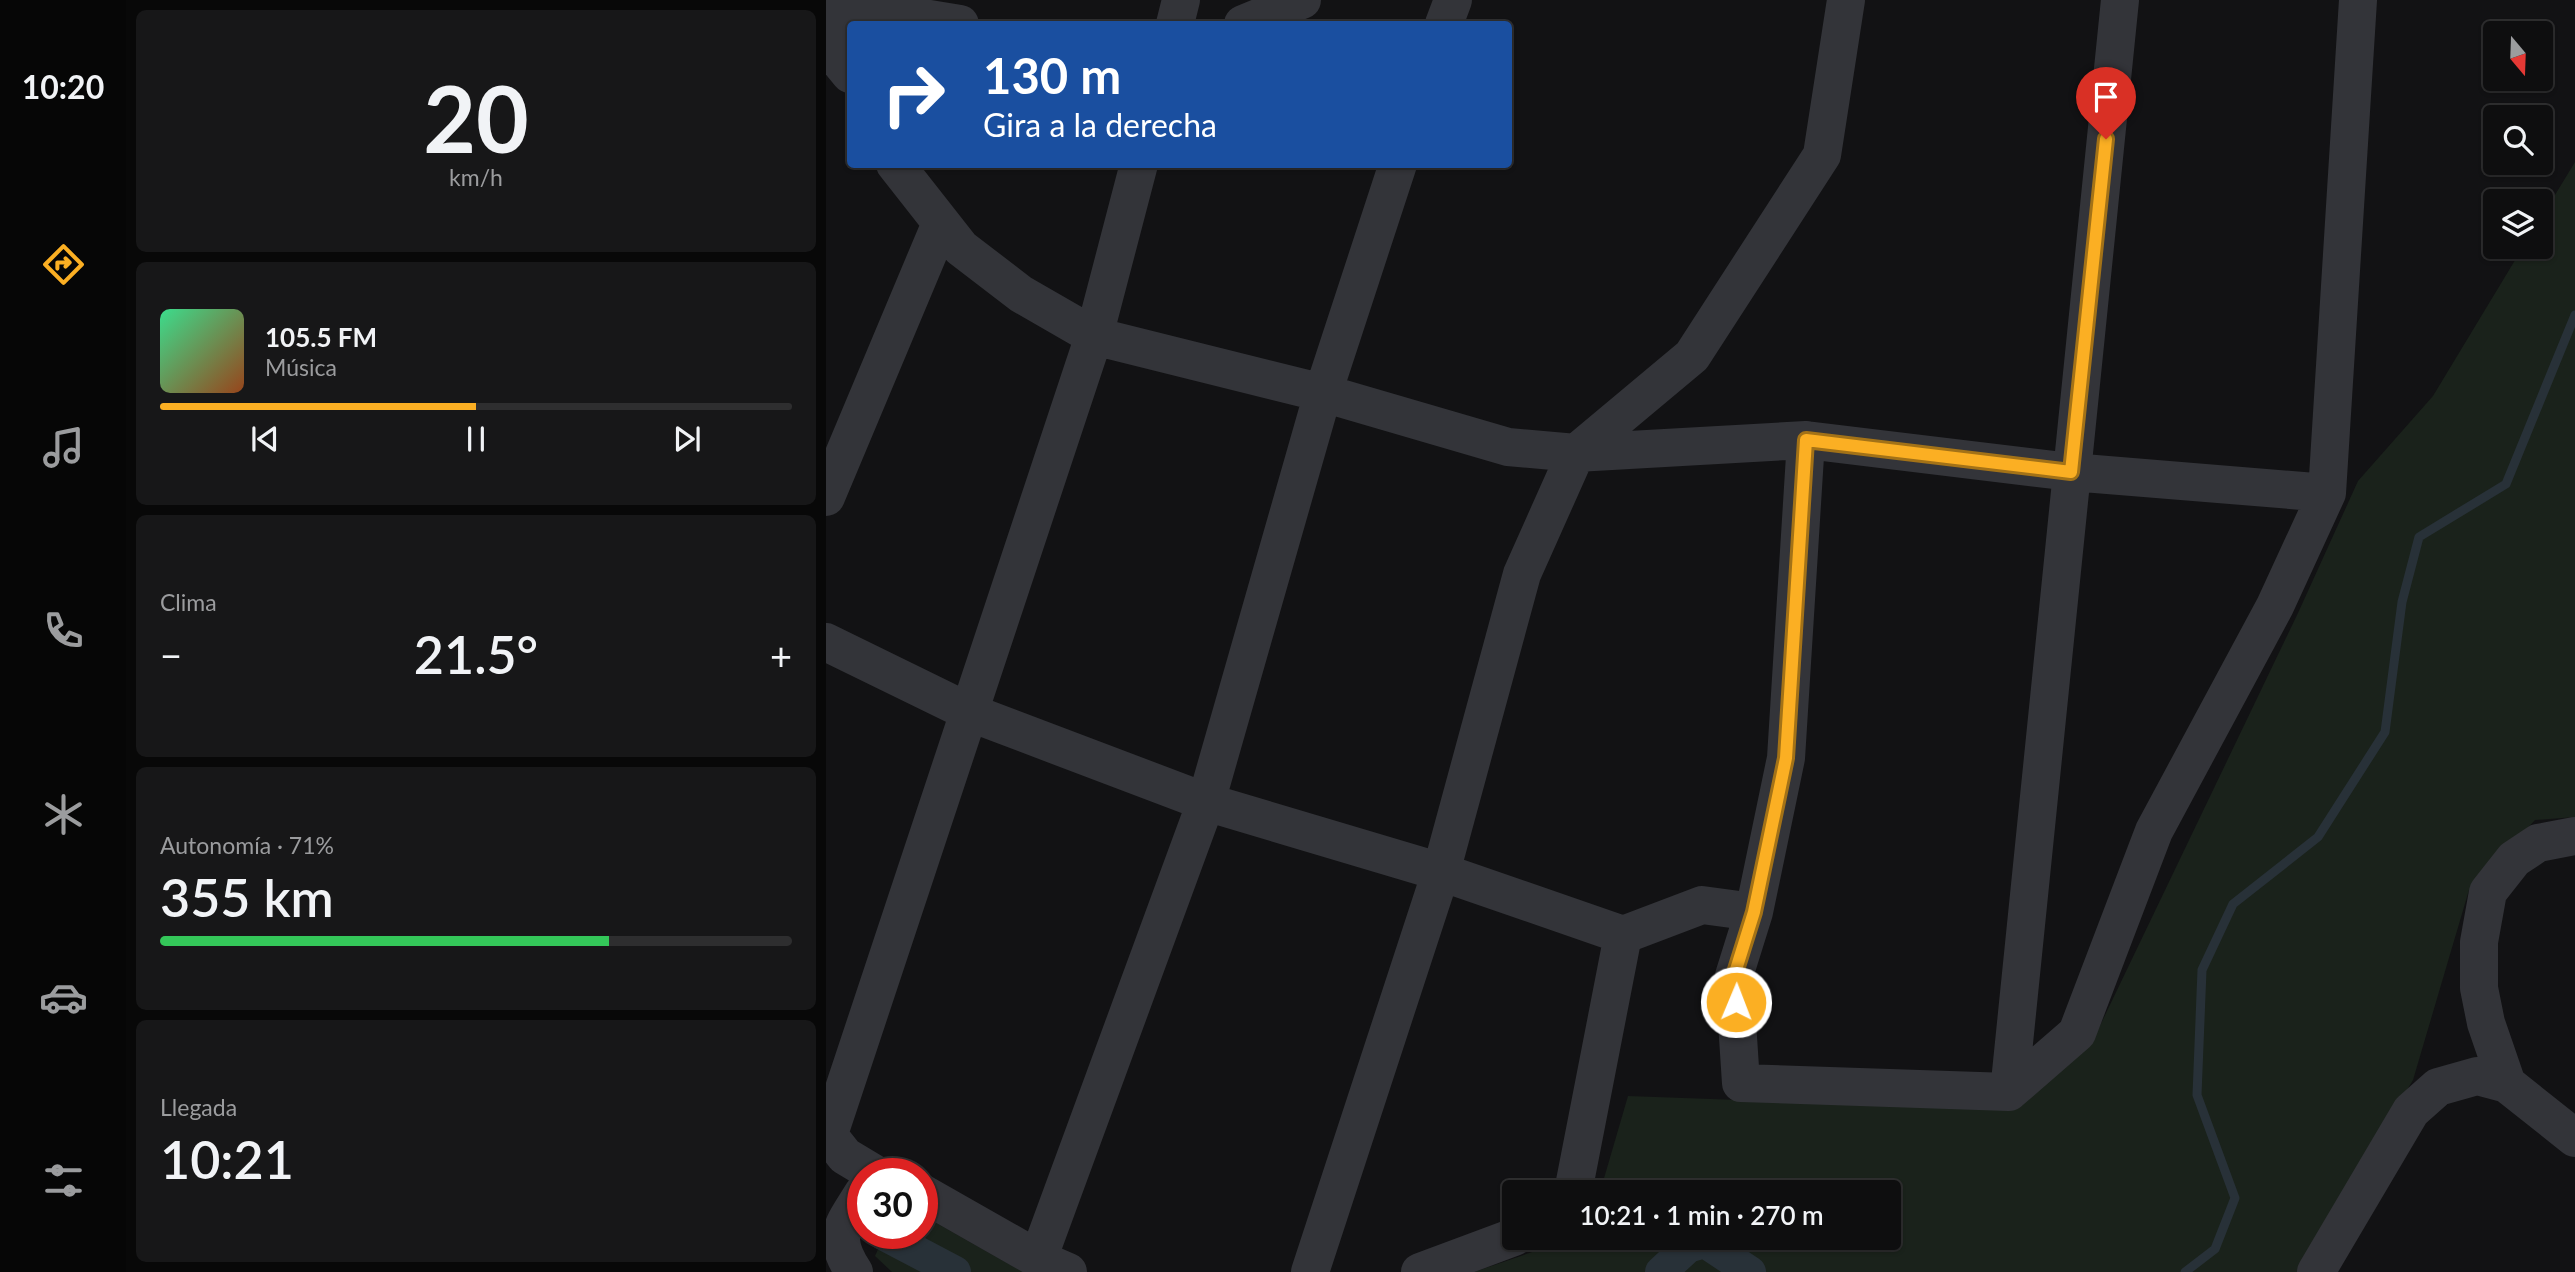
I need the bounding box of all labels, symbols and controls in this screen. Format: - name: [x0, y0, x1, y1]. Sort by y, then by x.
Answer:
- north arrow: [2483, 21, 2553, 91]
- map controls: [2483, 21, 2553, 259]
- text: 130 m: [983, 46, 1121, 104]
- icon: right: [868, 49, 959, 140]
- text: 20: [423, 63, 529, 172]
- text: 10:20: [22, 67, 104, 106]
- pin: [2076, 67, 2136, 139]
- icon: arrive: [2087, 78, 2125, 116]
- text: Gira a la derecha: [983, 105, 1217, 144]
- button: search: [2483, 105, 2553, 175]
- text: km/h: [449, 163, 503, 191]
- button: layers: [2483, 189, 2553, 259]
- icon: directions: [39, 240, 88, 289]
- text: 105.5 FM: [265, 321, 377, 353]
- text: Música: [265, 353, 337, 381]
- icon: previous: [246, 420, 284, 458]
- icon: pause: [457, 420, 495, 458]
- icon: next: [668, 420, 706, 458]
- icon: music: [39, 423, 88, 472]
- text: Clima: [160, 588, 217, 616]
- icon: phone: [39, 606, 88, 655]
- text: 21.5°: [414, 623, 538, 685]
- text: −: [160, 632, 182, 678]
- text: +: [770, 632, 792, 678]
- icon: climate: [39, 790, 88, 839]
- text: Autonomía · 71%: [160, 831, 334, 859]
- text: 355 km: [160, 866, 334, 928]
- position arrow: [1699, 965, 1773, 1039]
- icon: car: [39, 973, 88, 1022]
- text: Llegada: [160, 1093, 237, 1121]
- text: 10:21: [160, 1128, 294, 1190]
- icon: filters: [39, 1156, 88, 1205]
- speed limit sign: 30: [847, 1158, 938, 1249]
- text: 10:21 · 1 min · 270 m: [1579, 1199, 1824, 1231]

